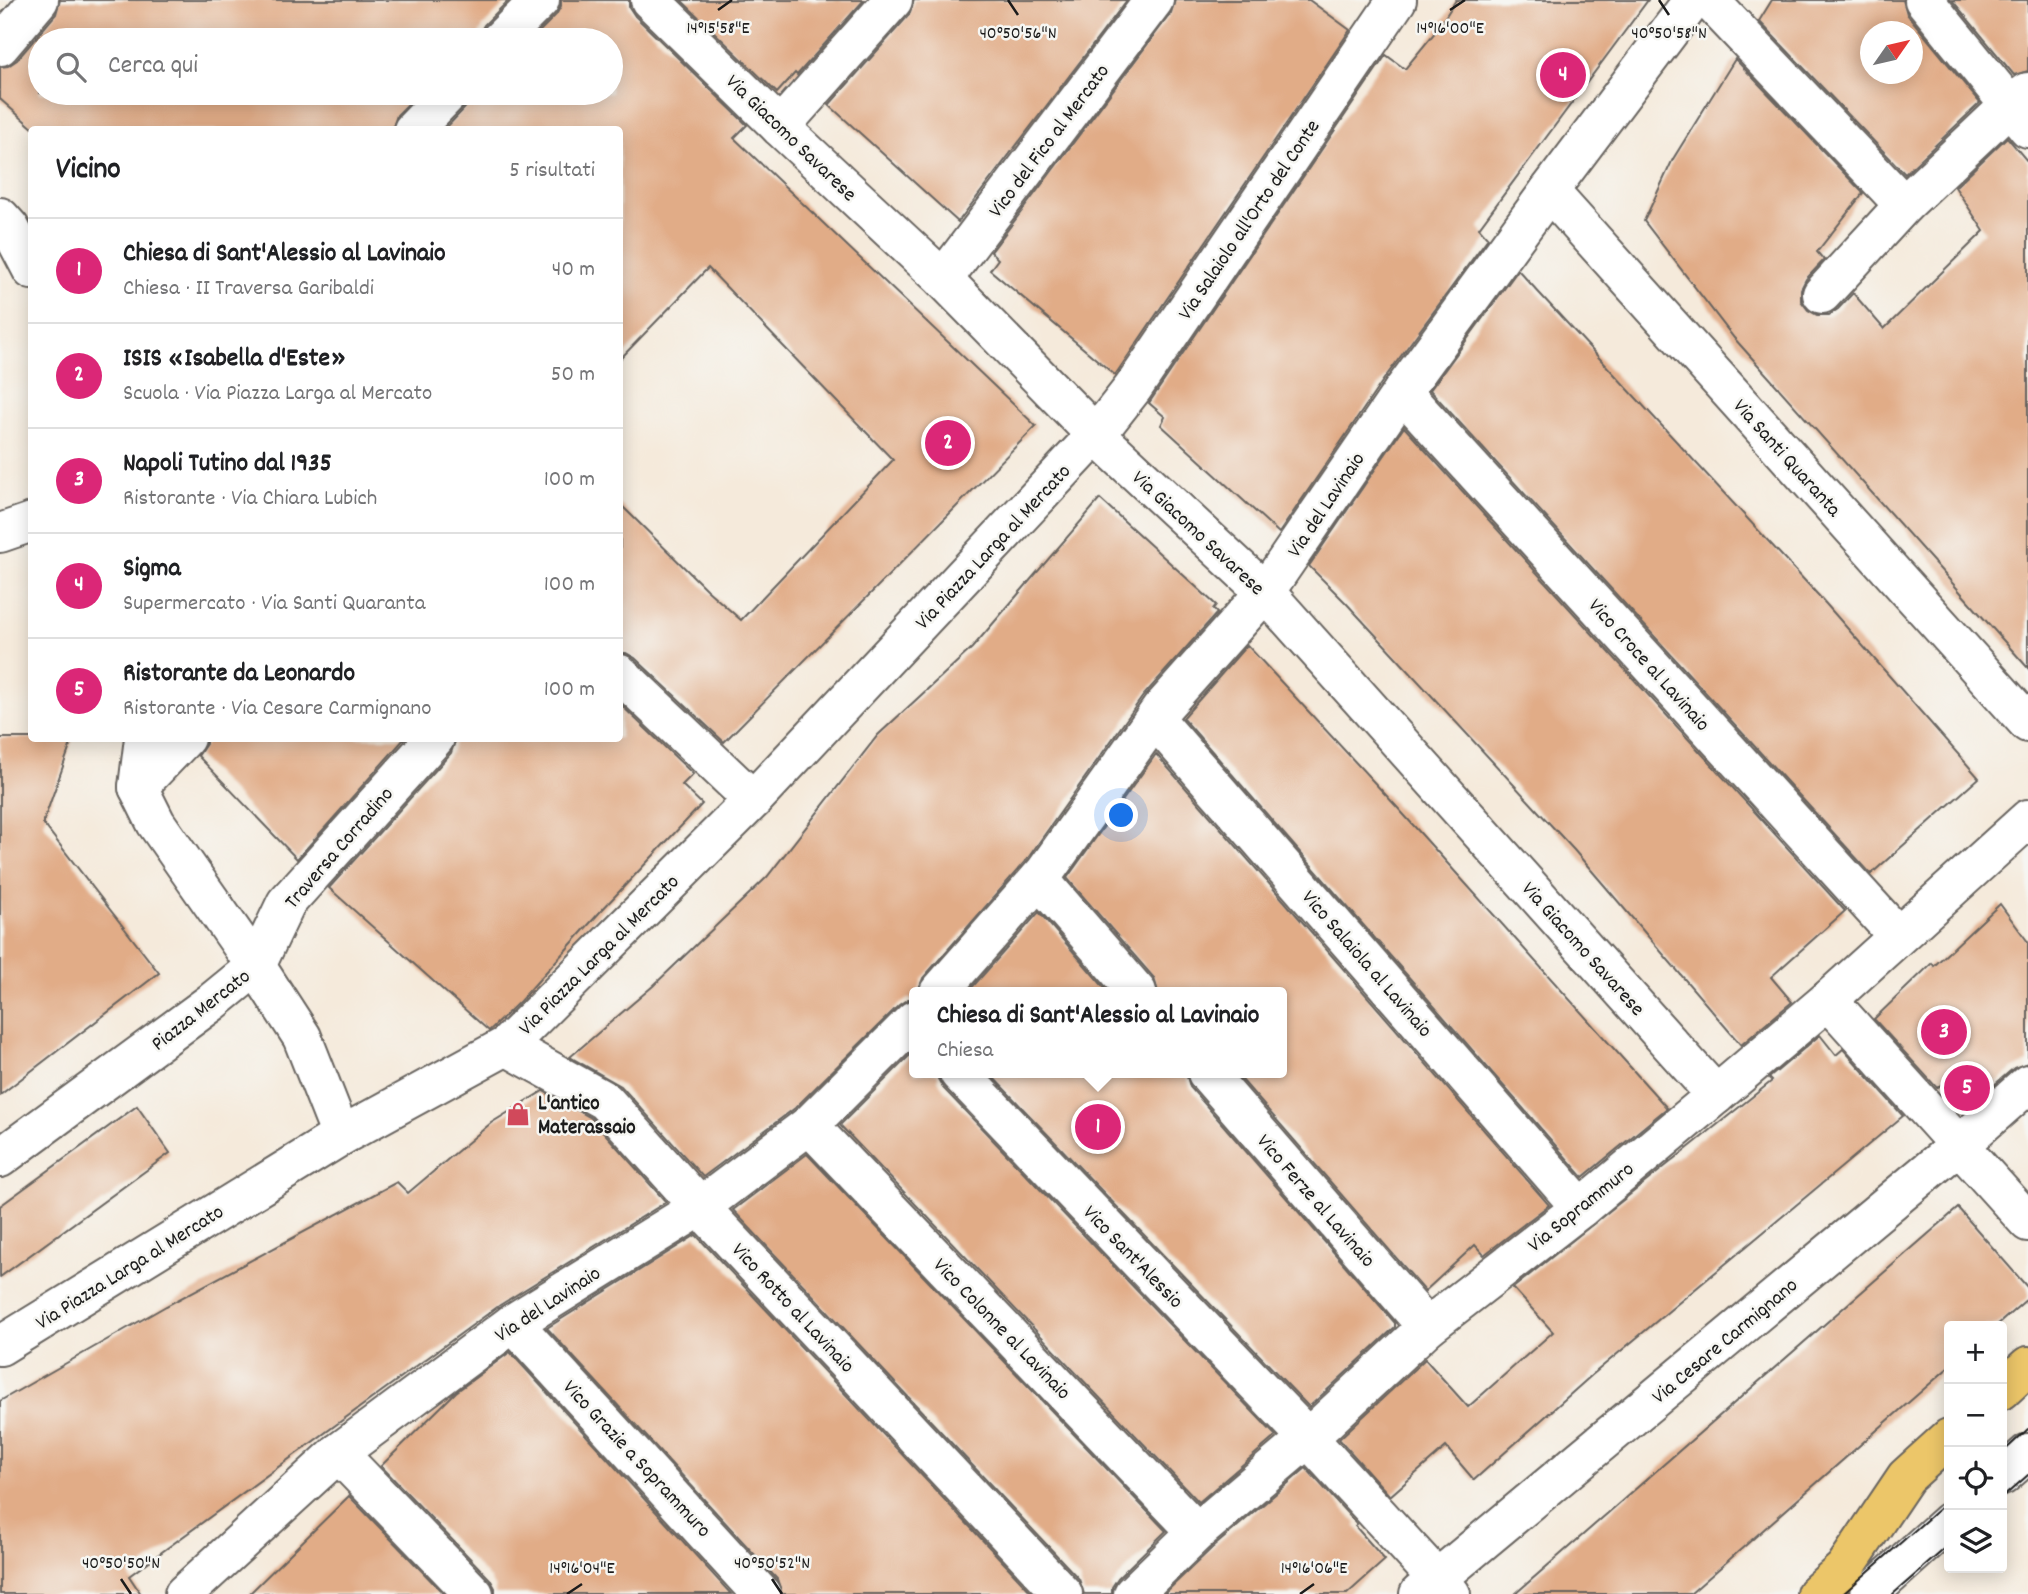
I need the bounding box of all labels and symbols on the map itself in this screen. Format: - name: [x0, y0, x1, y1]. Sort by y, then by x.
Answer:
- text: 14°15'58"E: [686, 17, 750, 42]
- text: 14°16'00"E: [1416, 17, 1484, 42]
- north arrow: [1860, 21, 1923, 84]
- text: 40°50'56"N: [979, 22, 1057, 47]
- text: 40°50'58"N: [1631, 22, 1707, 47]
- pin: 4: [1540, 49, 1586, 101]
- street label: Vico del Fico al Mercato: [983, 59, 1118, 225]
- street label: Via Giacomo Savarese: [718, 69, 862, 210]
- street label: Via Salaiolo all'Orto del Conte: [1172, 114, 1329, 327]
- street label: Via Santi Quaranta: [1724, 393, 1848, 526]
- pin: 2: [925, 417, 971, 469]
- street label: Via del Lavinaio: [1281, 447, 1374, 564]
- street label: Via Piazza Larga al Mercato: [909, 458, 1079, 638]
- street label: Via Giacomo Savarese: [1124, 465, 1270, 604]
- street label: Vico Croce al Lavinaio: [1580, 593, 1716, 739]
- street label: Traversa Corradino: [279, 781, 402, 917]
- your location: [1104, 798, 1138, 832]
- street label: Via Piazza Larga al Mercato: [513, 869, 687, 1043]
- street label: Via Giacomo Savarese: [1513, 876, 1650, 1024]
- street label: Vico Salaiola al Lavinaio: [1293, 885, 1438, 1045]
- street label: Piazza Mercato: [146, 963, 258, 1060]
- pin: 3: [1921, 1006, 1967, 1058]
- pin: 5: [1944, 1062, 1990, 1114]
- place label: L'antico Materassaio: [538, 1090, 636, 1144]
- shop icon: L'antico Materassaio: [504, 1100, 532, 1128]
- pin: 1: [1075, 1101, 1121, 1153]
- street label: Vico Ferze al Lavinaio: [1248, 1129, 1381, 1275]
- street label: Via Soprammuro: [1522, 1156, 1642, 1261]
- street label: Via Piazza Larga al Mercato: [31, 1198, 231, 1339]
- street label: Vico Sant'Alessio: [1075, 1200, 1189, 1317]
- street label: Vico Rotto al Lavinaio: [723, 1237, 860, 1381]
- street label: Vico Colonne al Lavinaio: [925, 1252, 1077, 1408]
- street label: Via del Lavinaio: [490, 1260, 608, 1351]
- street label: Via Cesare Carmignano: [1646, 1272, 1806, 1413]
- street label: Vico Grazie a Soprammuro: [554, 1374, 717, 1546]
- text: 40°50'50"N: [82, 1552, 160, 1577]
- text: 40°50'52"N: [734, 1552, 810, 1577]
- text: 14°16'04"E: [549, 1557, 615, 1582]
- text: 14°16'06"E: [1281, 1557, 1347, 1582]

